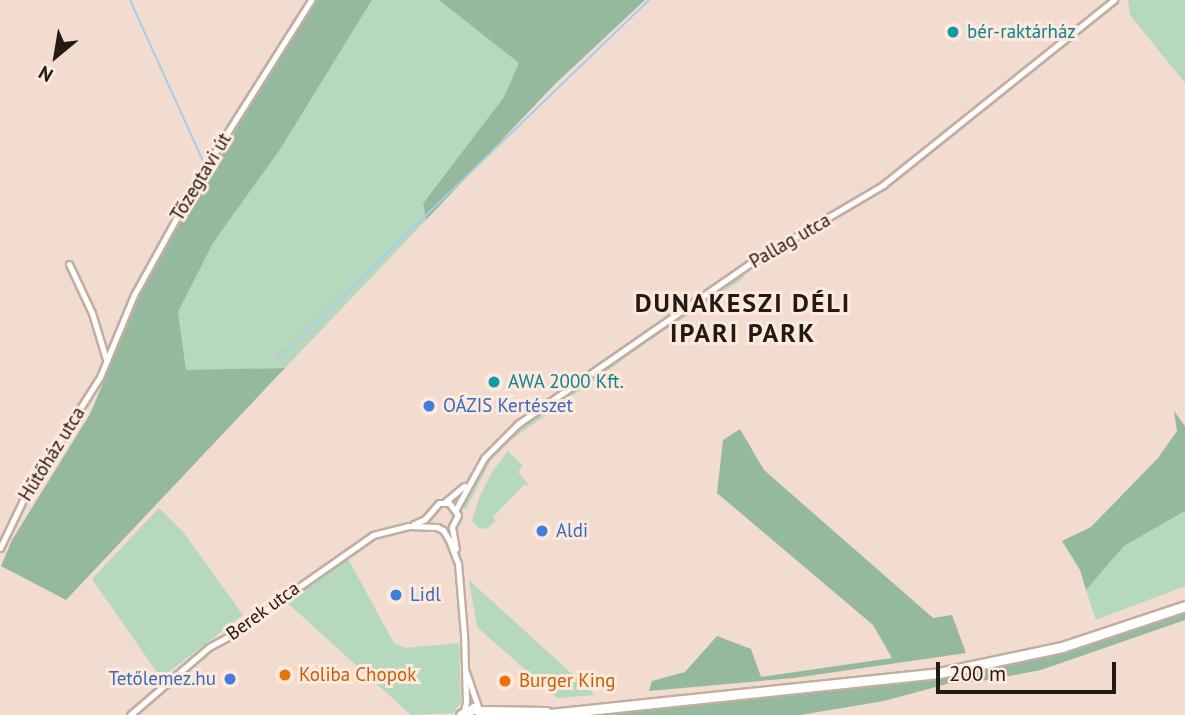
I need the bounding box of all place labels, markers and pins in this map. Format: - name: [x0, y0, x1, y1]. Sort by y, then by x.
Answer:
- place label: bér-raktárház: [967, 21, 1076, 43]
- marker: bér-raktárház: [945, 24, 961, 40]
- place label: AWA 2000 Kft.: [508, 371, 625, 393]
- marker: AWA 2000 Kft.: [486, 374, 502, 390]
- place label: OÁZIS Kertészet: [443, 395, 573, 417]
- marker: OÁZIS Kertészet: [421, 398, 437, 414]
- place label: Aldi: [556, 520, 588, 542]
- marker: Aldi: [534, 523, 550, 539]
- place label: Lidl: [410, 584, 441, 606]
- marker: Lidl: [388, 587, 404, 603]
- place label: Koliba Chopok: [299, 664, 416, 686]
- marker: Koliba Chopok: [277, 667, 293, 683]
- place label: Tetőlemez.hu: [109, 668, 216, 690]
- place label: Burger King: [519, 670, 615, 692]
- marker: Tetőlemez.hu: [222, 671, 238, 687]
- marker: Burger King: [497, 673, 513, 689]

